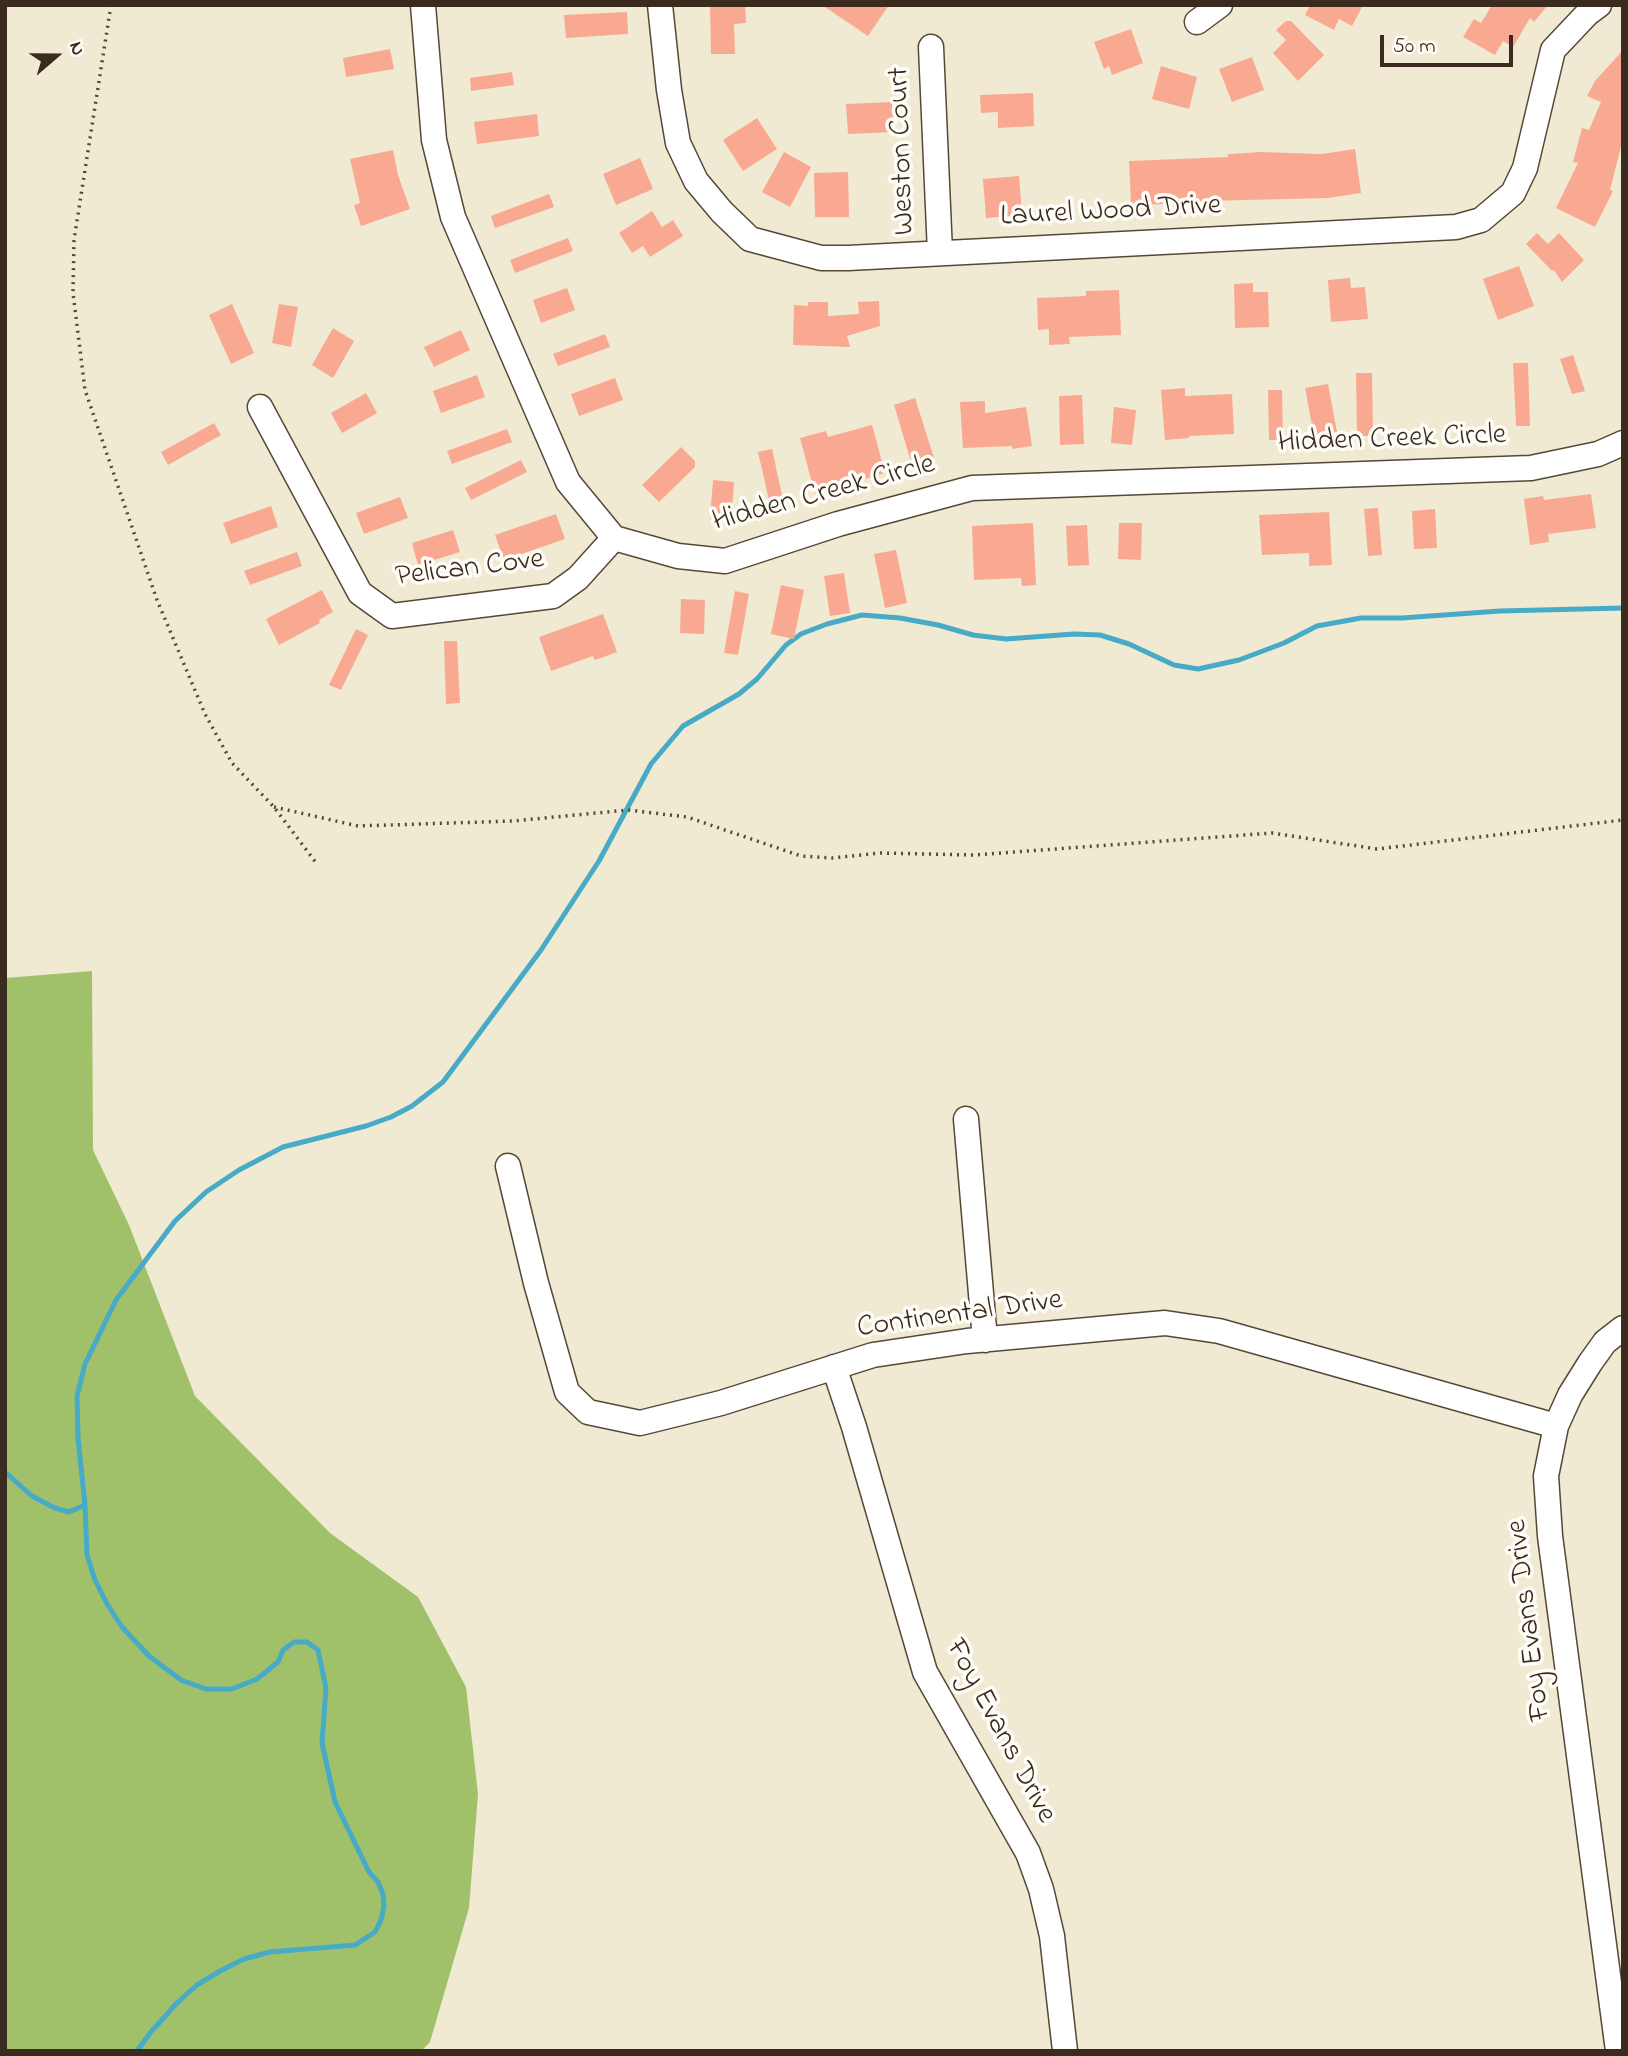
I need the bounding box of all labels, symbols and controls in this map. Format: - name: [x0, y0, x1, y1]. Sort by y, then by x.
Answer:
- north arrow: [21, 21, 91, 91]
- scale bar: [1383, 21, 1516, 65]
- text: 50 m: [1393, 32, 1436, 62]
- text: N: [61, 38, 91, 59]
- street label: Weston Court: [883, 66, 925, 236]
- street label: Laurel Wood Drive: [1000, 189, 1222, 237]
- street label: Hidden Creek Circle: [1277, 419, 1507, 463]
- street label: Hidden Creek Circle: [709, 448, 939, 542]
- street label: Pelican Cove: [394, 543, 546, 597]
- street label: Continental Drive: [855, 1284, 1065, 1348]
- street label: Foy Evans Drive: [1501, 1517, 1561, 1723]
- street label: Foy Evans Drive: [936, 1634, 1062, 1830]

